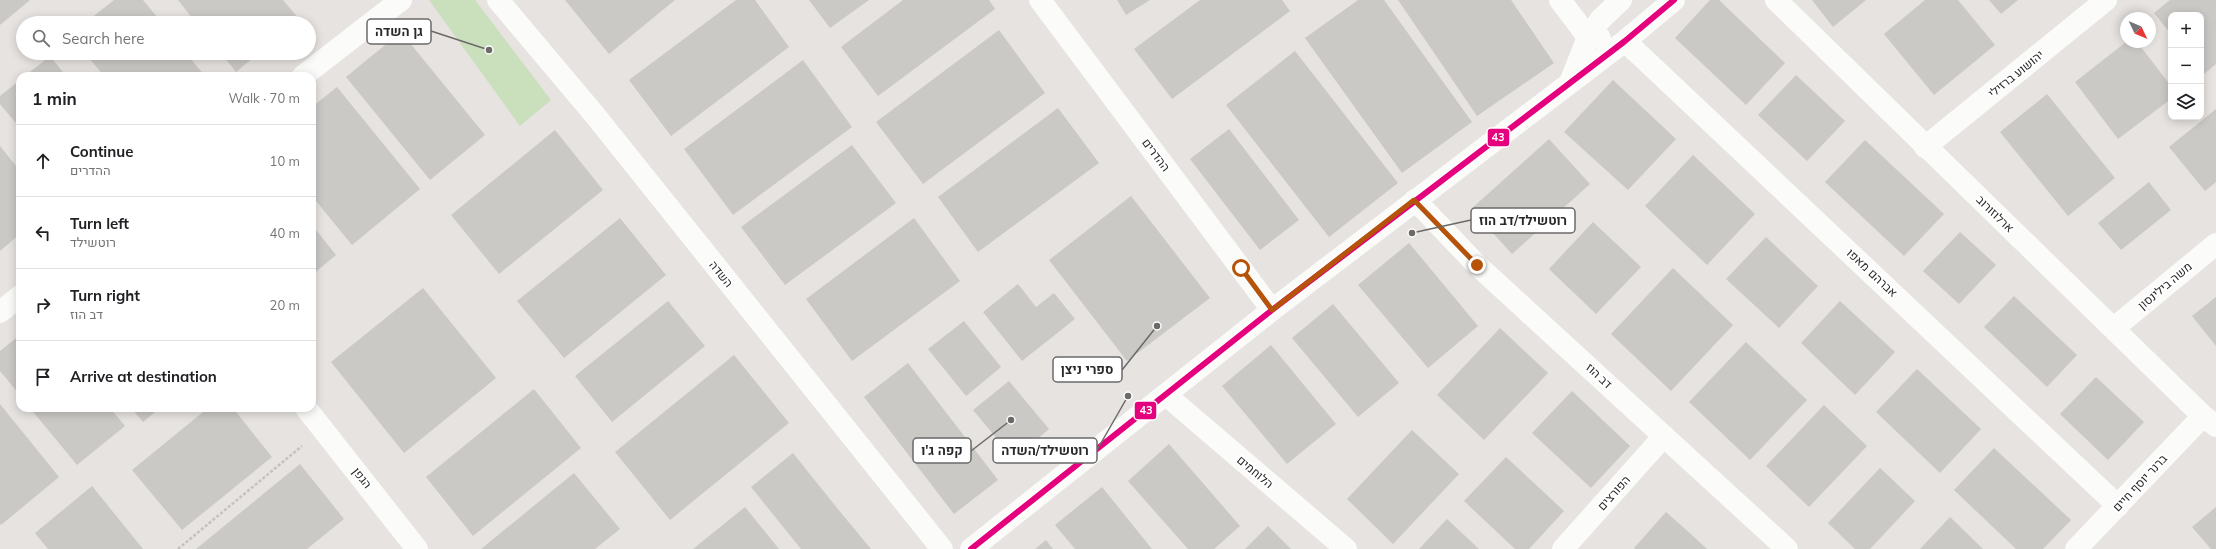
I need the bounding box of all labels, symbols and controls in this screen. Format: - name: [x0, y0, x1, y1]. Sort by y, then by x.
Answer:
- north arrow: [2120, 12, 2156, 48]
- map controls: [2168, 12, 2204, 120]
- button: +: [2168, 12, 2204, 48]
- search box: [16, 16, 316, 60]
- callout: גן השדה: [367, 19, 431, 44]
- text: גן השדה: [375, 23, 423, 39]
- icon: search: [30, 27, 52, 49]
- text: Search here: [62, 29, 144, 48]
- street label: יהושוע ברזילי: [1985, 47, 2047, 101]
- button: −: [2168, 48, 2204, 84]
- button: layers: [2168, 84, 2204, 120]
- text: 1 min: [32, 88, 77, 109]
- text: Walk · 70 m: [229, 90, 300, 106]
- line badge: 43: [1487, 128, 1510, 147]
- text: 43: [1491, 130, 1505, 144]
- street label: ההדרים: [1139, 135, 1174, 174]
- text: Continue: [70, 142, 133, 161]
- icon: ahead: [32, 150, 54, 172]
- text: 10 m: [270, 153, 300, 169]
- text: ההדרים: [70, 162, 111, 178]
- street label: ארלוזורוב: [1973, 192, 2018, 236]
- callout: רוטשילד/דב הוז: [1471, 208, 1575, 233]
- text: רוטשילד/דב הוז: [1479, 212, 1567, 228]
- text: Turn left: [70, 214, 129, 233]
- icon: left: [32, 222, 54, 244]
- text: 40 m: [270, 225, 300, 241]
- text: רוטשילד: [70, 234, 116, 250]
- street label: אברהם מאפו: [1844, 245, 1901, 300]
- route end: [1468, 256, 1486, 274]
- street label: השדה: [706, 257, 737, 290]
- route start: [1232, 259, 1250, 277]
- street label: משה בילינסון: [2135, 259, 2195, 313]
- text: Turn right: [70, 286, 140, 305]
- icon: right: [32, 294, 54, 316]
- text: 20 m: [270, 297, 300, 313]
- text: דב הוז: [70, 306, 103, 322]
- callout: ספרי ניצן: [1053, 357, 1122, 382]
- street label: דב הוז: [1583, 360, 1616, 392]
- text: ספרי ניצן: [1061, 361, 1113, 377]
- icon: arrive: [32, 366, 54, 388]
- text: Arrive at destination: [70, 367, 217, 386]
- line badge: 43: [1134, 401, 1157, 420]
- text: 43: [1139, 403, 1153, 417]
- callout: קפה ג'ו: [913, 438, 971, 463]
- callout: רוטשילד/השדה: [993, 438, 1097, 463]
- text: קפה ג'ו: [921, 442, 963, 458]
- text: רוטשילד/השדה: [1001, 442, 1089, 458]
- street label: ברנר יוסף חיים: [2109, 450, 2170, 514]
- street label: הלוחמים: [1234, 452, 1277, 491]
- street label: הגפן: [350, 464, 375, 491]
- street label: הפורצים: [1594, 472, 1633, 513]

